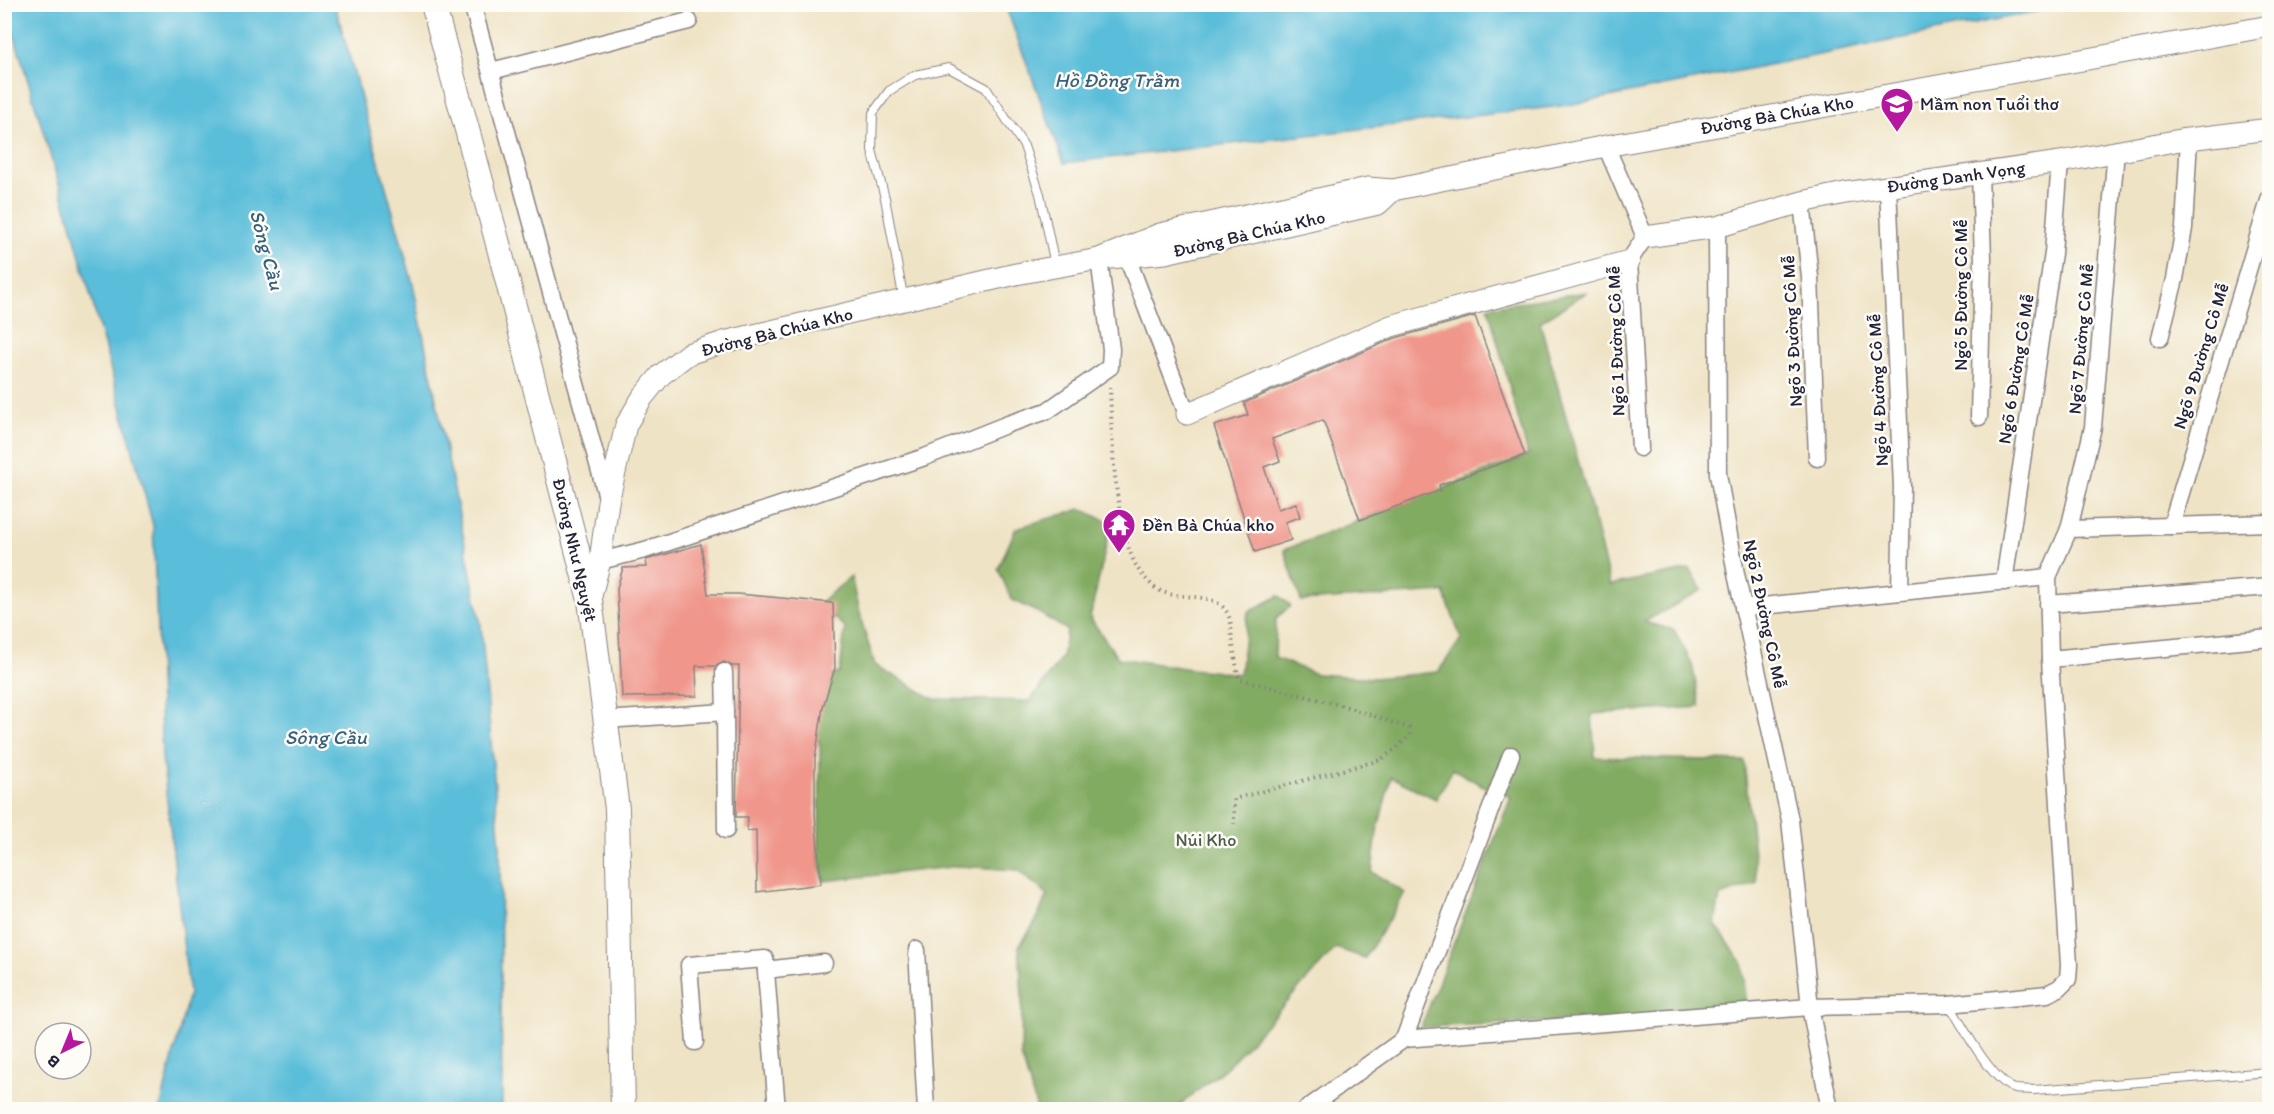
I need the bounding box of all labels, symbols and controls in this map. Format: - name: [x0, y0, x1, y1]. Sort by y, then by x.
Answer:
- water label: Hồ Đồng Trầm: [1055, 68, 1180, 92]
- school or university icon: Mầm non Tuổi thơ: [1879, 86, 1915, 133]
- street label: Đường Bà Chúa Kho: [1699, 91, 1855, 139]
- place label: Mầm non Tuổi thơ: [1920, 93, 2060, 115]
- street label: Đường Danh Vọng: [1885, 156, 2027, 198]
- street label: Đường Bà Chúa Kho: [1171, 206, 1327, 262]
- water label: Sông Cầu: [245, 207, 289, 294]
- street label: Ngõ 5 Đường Cô Mễ: [1950, 219, 1972, 371]
- street label: Ngõ 3 Đường Cô Mễ: [1777, 255, 1807, 407]
- street label: Ngõ 7 Đường Cô Mễ: [2063, 263, 2099, 415]
- street label: Ngõ 1 Đường Cô Mễ: [1602, 265, 1630, 417]
- street label: Ngõ 9 Đường Cô Mễ: [2168, 280, 2234, 432]
- street label: Ngõ 6 Đường Cô Mễ: [1993, 292, 2039, 446]
- street label: Đường Bà Chúa Kho: [699, 303, 855, 361]
- street label: Ngõ 4 Đường Cô Mễ: [1863, 313, 1893, 467]
- street label: Đường Như Nguyệt: [548, 476, 602, 624]
- temple icon: Đền Bà Chúa kho: [1101, 507, 1137, 554]
- place label: Đền Bà Chúa kho: [1142, 514, 1274, 536]
- street label: Ngõ 2 Đường Cô Mễ: [1738, 538, 1792, 690]
- water label: Sông Cầu: [285, 725, 368, 749]
- park label: Núi Kho: [1176, 829, 1236, 851]
- north arrow: [33, 1021, 93, 1081]
- text: B: [42, 1051, 63, 1072]

